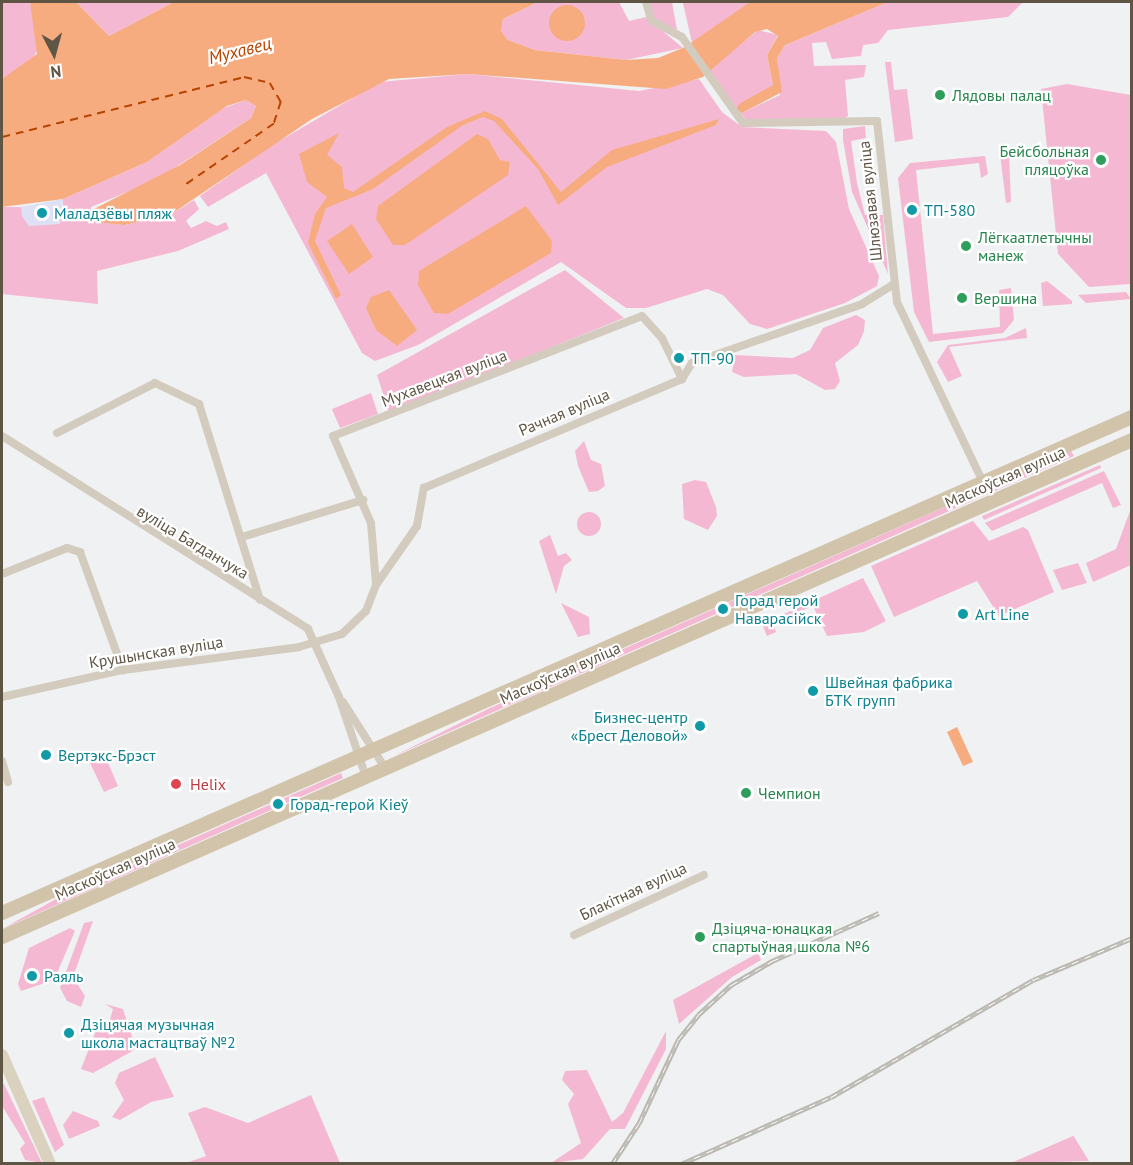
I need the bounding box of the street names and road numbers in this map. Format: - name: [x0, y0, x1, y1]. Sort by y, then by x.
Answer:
- street label: Шлюзавая вуліца: [854, 140, 886, 262]
- street label: Мухавецкая вуліца: [379, 345, 509, 411]
- street label: Рачная вуліца: [516, 384, 612, 440]
- street label: Маскоўская вуліца: [942, 442, 1068, 512]
- street label: вуліца Багданчука: [134, 501, 252, 583]
- street label: Крушынская вуліца: [88, 632, 224, 672]
- street label: Маскоўская вуліца: [497, 638, 623, 708]
- street label: Маскоўская вуліца: [52, 834, 178, 904]
- street label: Блакітная вуліца: [576, 858, 690, 924]

